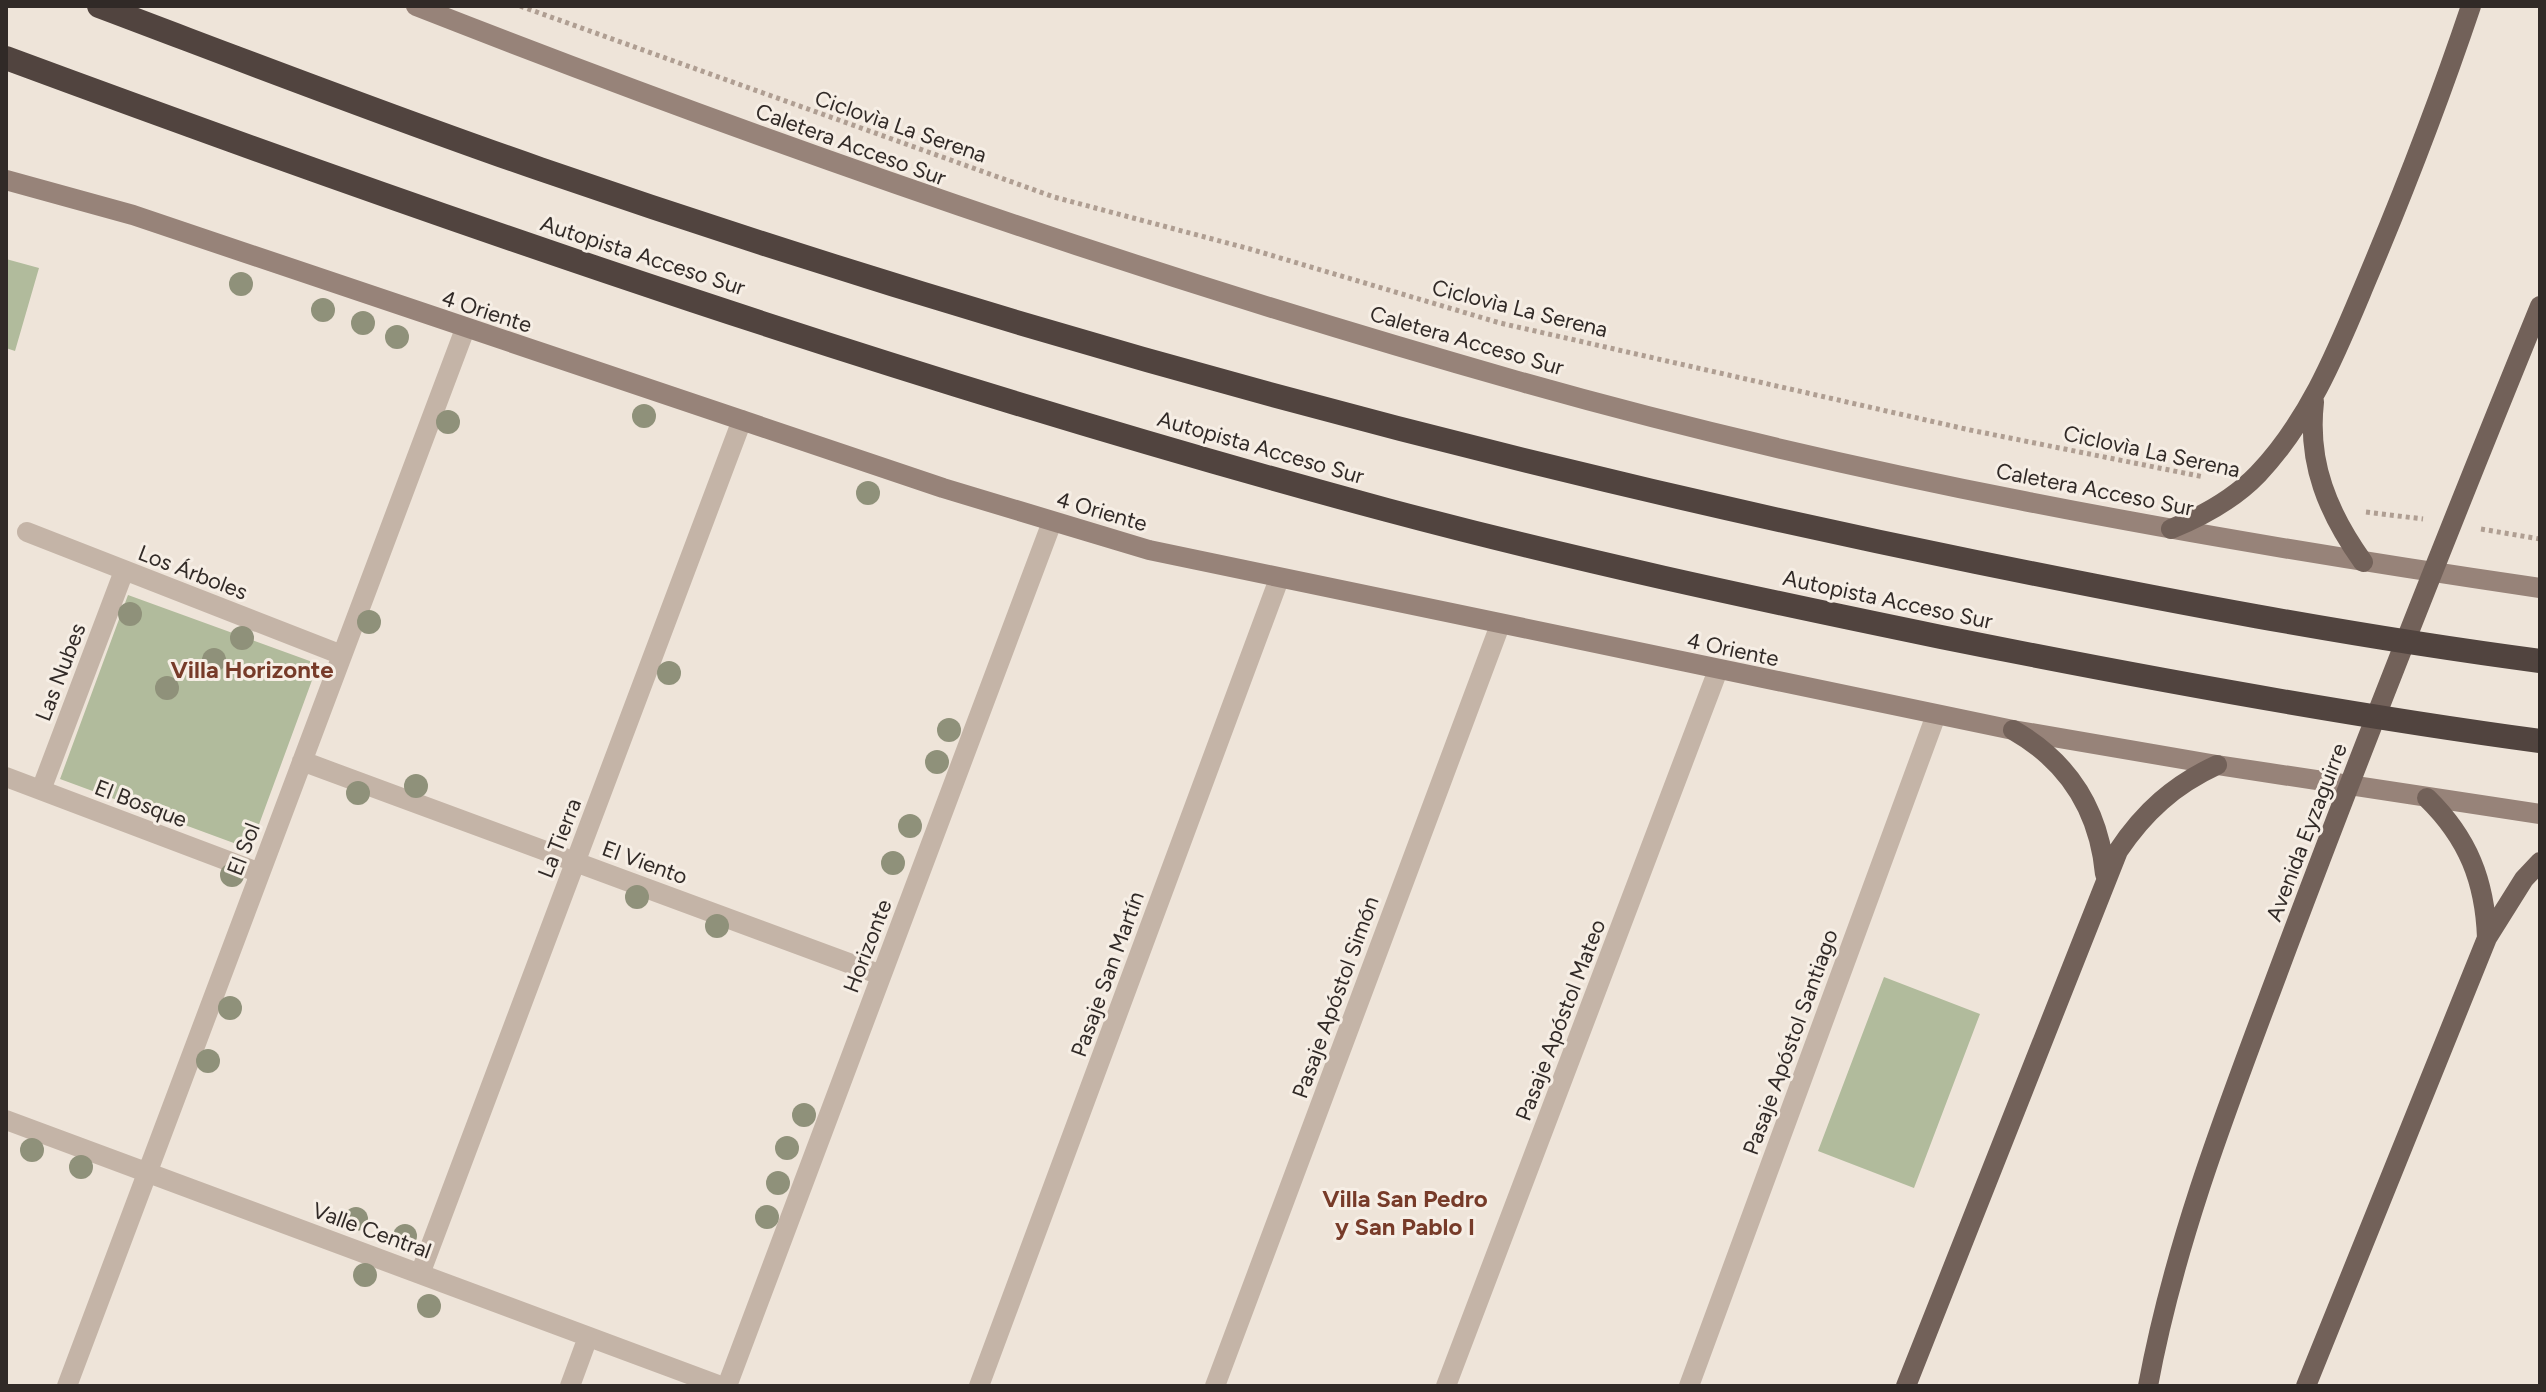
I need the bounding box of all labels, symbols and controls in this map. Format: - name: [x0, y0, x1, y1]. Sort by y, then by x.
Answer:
- street label: Ciclovìa La Serena: [811, 84, 990, 169]
- street label: Caletera Acceso Sur: [752, 97, 950, 192]
- street label: Autopista Acceso Sur: [537, 210, 749, 302]
- street label: Ciclovìa La Serena: [1429, 274, 1610, 343]
- street label: 4 Oriente: [438, 284, 535, 339]
- street label: Caletera Acceso Sur: [1367, 300, 1568, 381]
- street label: Autopista Acceso Sur: [1154, 405, 1368, 490]
- street label: Ciclovìa La Serena: [2061, 420, 2243, 483]
- street label: Caletera Acceso Sur: [1994, 457, 2196, 522]
- street label: 4 Oriente: [1053, 486, 1150, 537]
- street label: Los Árboles: [134, 539, 251, 606]
- street label: Autopista Acceso Sur: [1781, 564, 1996, 635]
- street label: Las Nubes: [29, 619, 91, 725]
- street label: 4 Oriente: [1684, 627, 1781, 672]
- district label: Villa Horizonte: [171, 655, 334, 684]
- street label: Avenida Eyzaguirre: [2260, 739, 2353, 925]
- street label: El Bosque: [91, 774, 191, 833]
- street label: La Tierra: [532, 794, 587, 882]
- street label: El Sol: [221, 819, 266, 879]
- street label: El Viento: [598, 835, 691, 890]
- street label: Pasaje San Martín: [1065, 888, 1150, 1061]
- street label: Pasaje Apóstol Simón: [1286, 892, 1385, 1102]
- street label: Horizonte: [837, 896, 898, 997]
- street label: Pasaje Apóstol Mateo: [1510, 916, 1611, 1125]
- street label: Pasaje Apóstol Santiago: [1737, 926, 1844, 1159]
- district label: Villa San Pedro y San Pablo I: [1322, 1184, 1488, 1241]
- street label: Valle Central: [309, 1196, 435, 1264]

